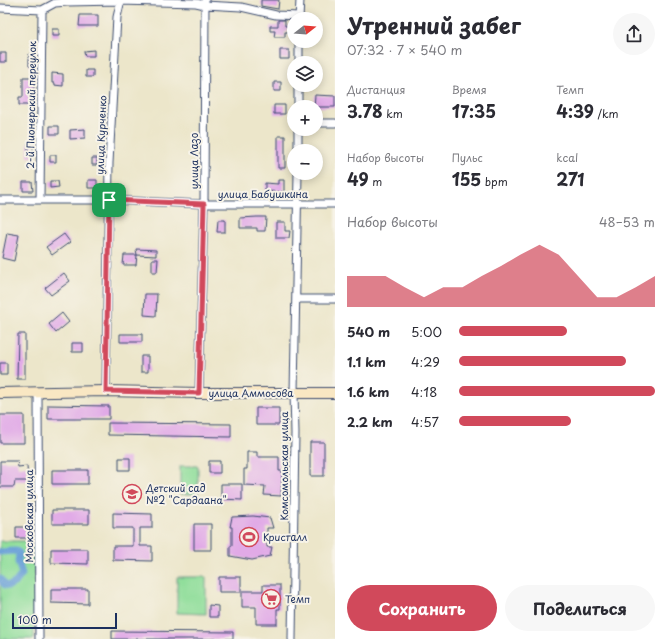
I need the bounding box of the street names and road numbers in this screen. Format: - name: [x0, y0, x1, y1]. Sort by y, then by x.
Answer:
- street label: 2-й Пионерский переулок: [22, 41, 40, 169]
- street label: улица Курченко: [92, 95, 109, 175]
- street label: улица Лазо: [186, 132, 201, 189]
- street label: улица Бабушкина: [218, 186, 309, 202]
- street label: улица Аммосова: [208, 385, 294, 400]
- street label: Комсомольская улица: [276, 411, 291, 521]
- street label: Московская улица: [21, 469, 36, 562]

